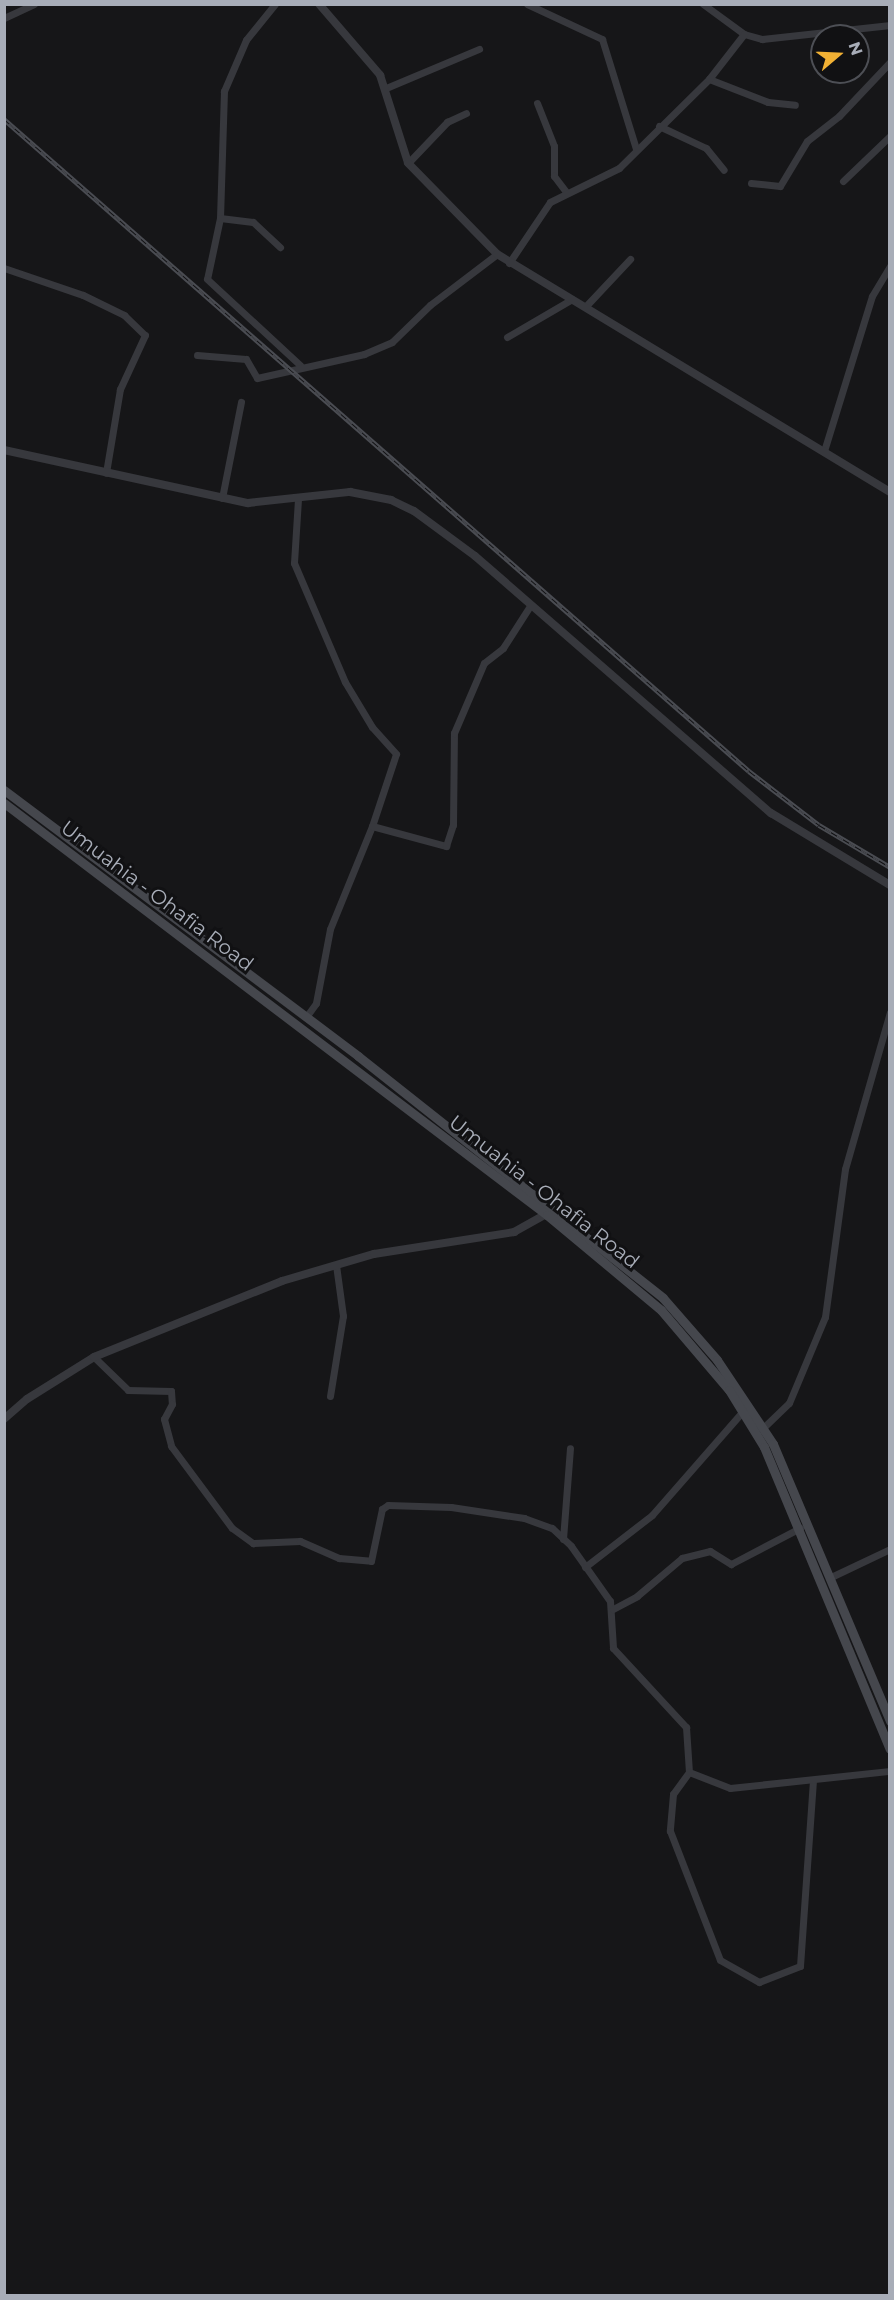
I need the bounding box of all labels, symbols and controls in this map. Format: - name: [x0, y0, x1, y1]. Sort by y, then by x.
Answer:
- north arrow: [810, 24, 870, 84]
- text: N: [845, 39, 867, 58]
- street label: Umuahia - Ohafia Road: [56, 816, 258, 976]
- street label: Umuahia - Ohafia Road: [444, 1110, 644, 1274]

